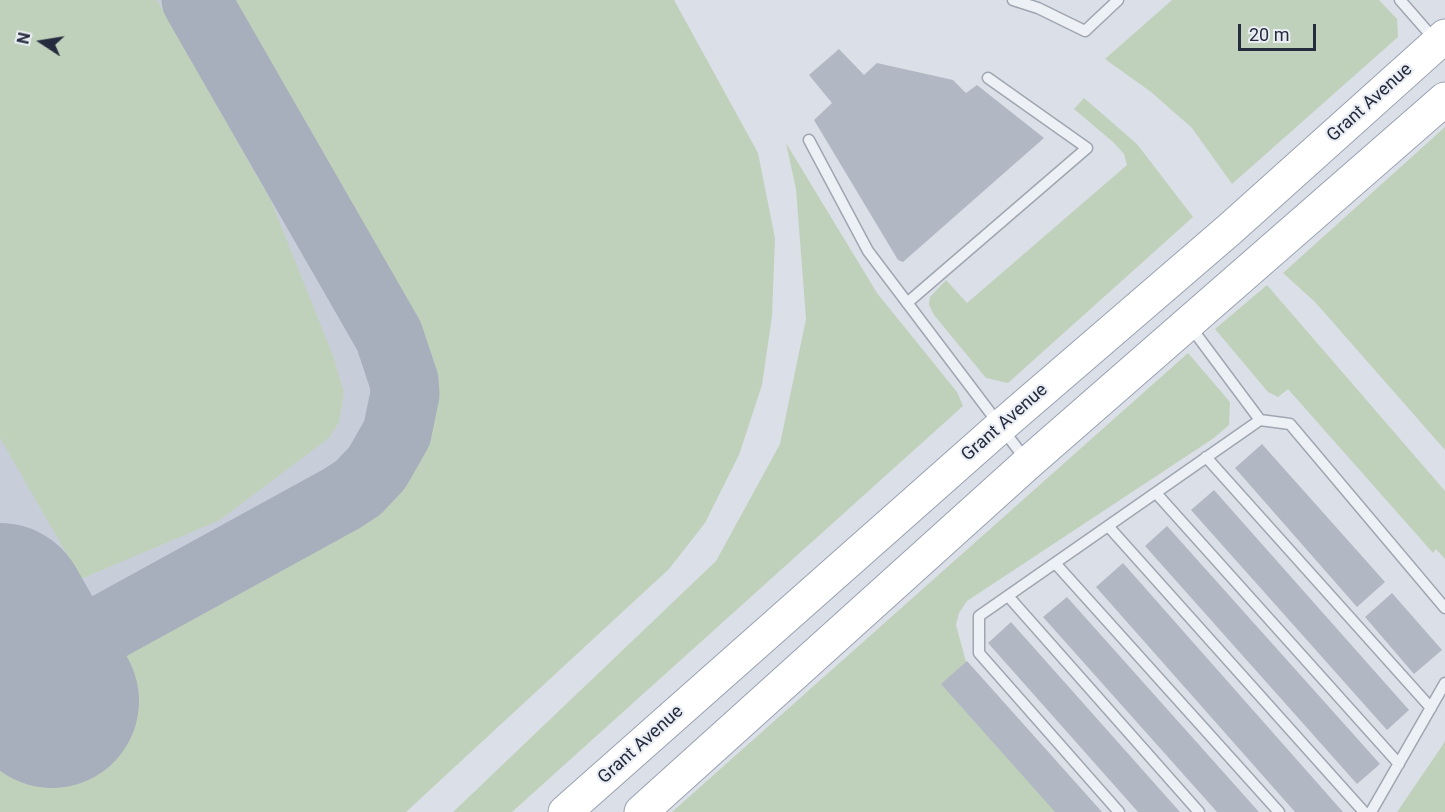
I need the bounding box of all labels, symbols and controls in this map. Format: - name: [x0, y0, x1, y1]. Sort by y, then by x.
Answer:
- north arrow: [12, 12, 72, 72]
- scale bar: [1241, 12, 1319, 50]
- text: 20 m: [1249, 24, 1289, 45]
- text: N: [13, 31, 34, 46]
- street label: Grant Avenue: [1323, 59, 1417, 147]
- street label: Grant Avenue: [958, 380, 1052, 466]
- street label: Grant Avenue: [594, 701, 688, 789]

